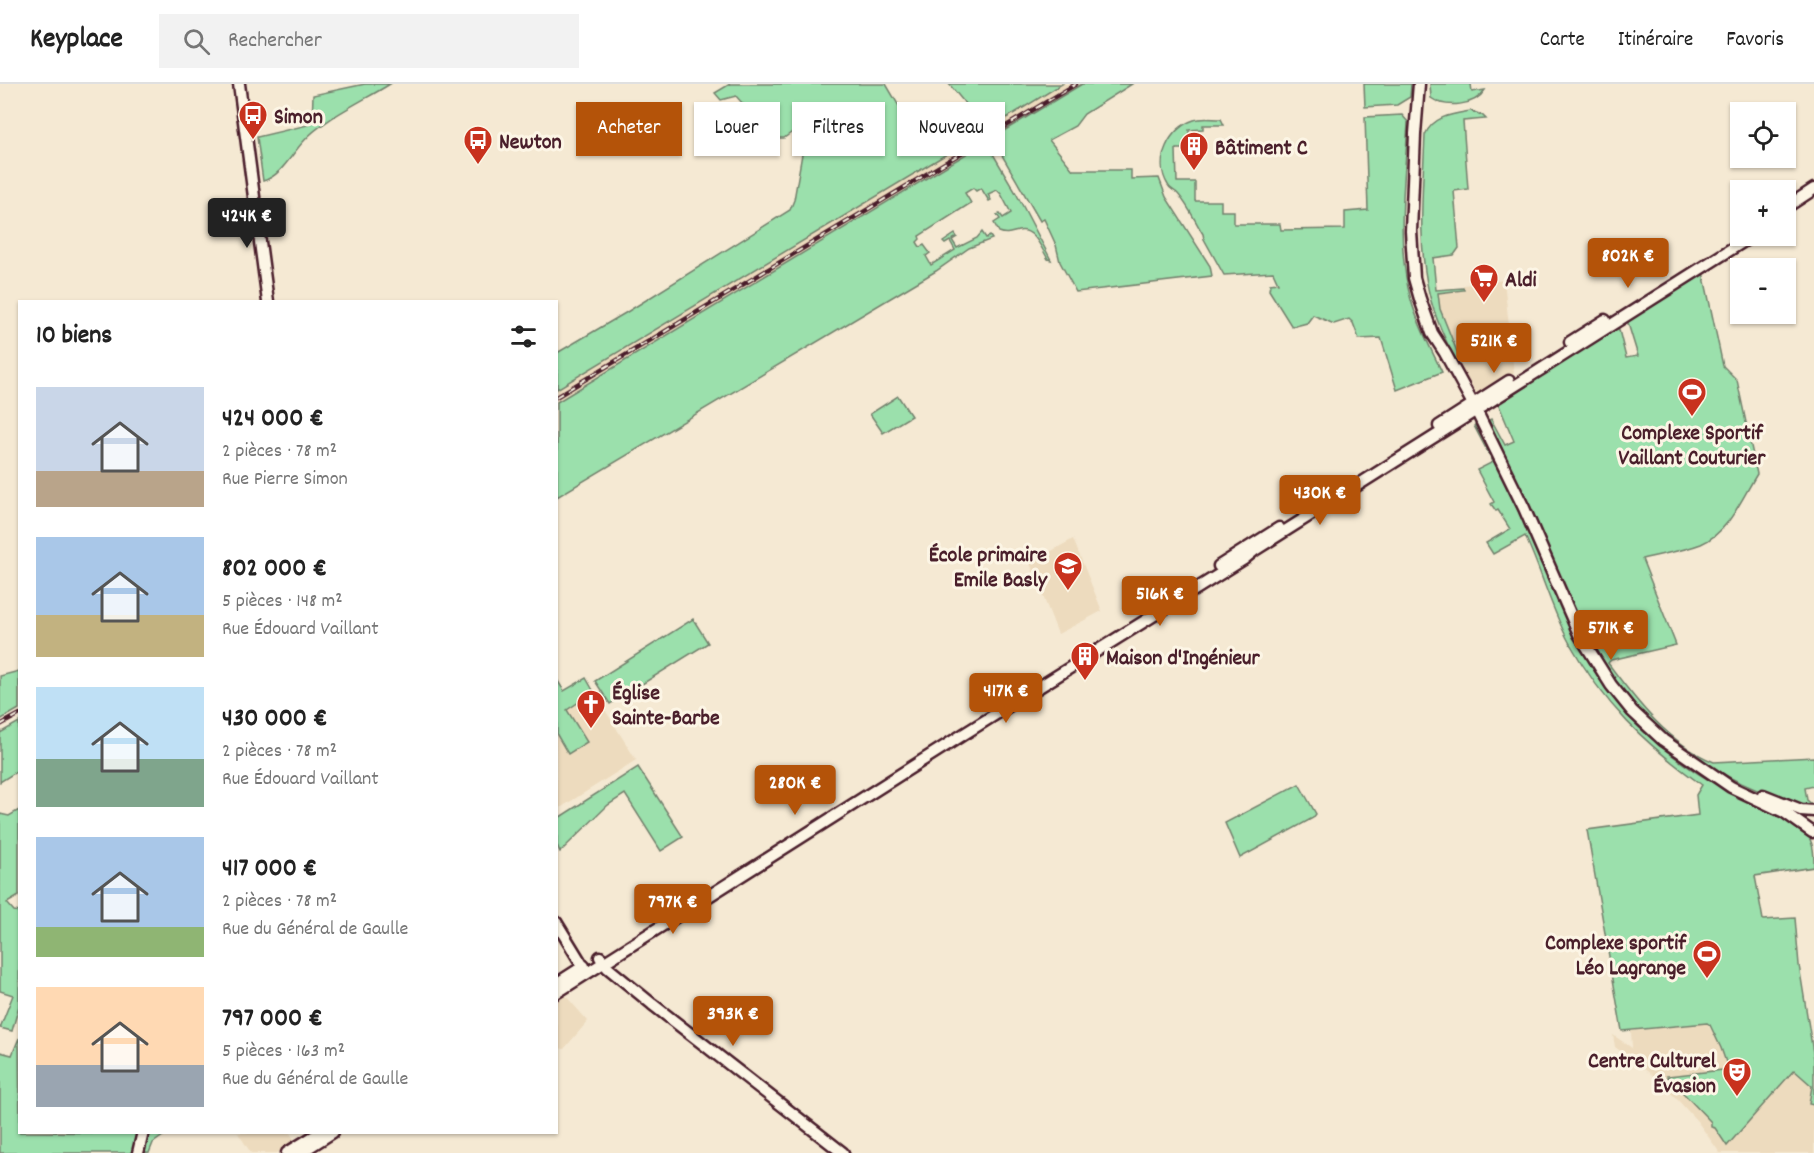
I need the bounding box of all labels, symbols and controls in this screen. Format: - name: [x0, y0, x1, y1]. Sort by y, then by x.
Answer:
- search box: [159, 14, 579, 68]
- text: Keyplace: [30, 21, 123, 61]
- icon: search: [180, 25, 213, 58]
- text: Rechercher: [228, 26, 322, 57]
- text: Carte: [1540, 26, 1585, 56]
- text: Itinéraire: [1618, 26, 1693, 56]
- text: Favoris: [1726, 26, 1784, 56]
- bus stop icon: Simon: [237, 99, 269, 141]
- chip: Acheter: [576, 102, 682, 156]
- chip: Louer: [694, 102, 780, 156]
- chip: Filtres: [792, 102, 885, 156]
- chip: Nouveau: [897, 102, 1005, 156]
- map controls: [1730, 102, 1796, 324]
- button: locate: [1730, 102, 1796, 168]
- place label: Simon: [274, 103, 323, 134]
- bus stop icon: Newton: [462, 124, 494, 166]
- place label: Newton: [499, 128, 562, 159]
- building icon: Bâtiment C: [1178, 130, 1210, 172]
- place label: Bâtiment C: [1215, 134, 1308, 165]
- button: +: [1730, 180, 1796, 246]
- pin: 424K €: [198, 198, 296, 249]
- text: 424K €: [222, 203, 272, 231]
- pin: 802K €: [1579, 238, 1677, 289]
- text: 802K €: [1602, 243, 1654, 271]
- button: −: [1730, 258, 1796, 324]
- supermarket icon: Aldi: [1468, 262, 1500, 304]
- place label: Aldi: [1505, 266, 1537, 297]
- text: 10 biens: [36, 318, 112, 355]
- icon: filters: [507, 320, 540, 353]
- pin: 521K €: [1445, 323, 1543, 374]
- text: 521K €: [1470, 328, 1518, 356]
- sports icon: Complexe Sportif Vaillant Couturier: [1676, 376, 1708, 418]
- text: 424 000 €: [222, 401, 324, 438]
- icon: home: [84, 411, 156, 483]
- place label: Complexe Sportif Vaillant Couturier: [1619, 419, 1766, 475]
- text: 2 pièces · 78 m²: [222, 438, 337, 466]
- text: Rue Pierre Simon: [222, 466, 348, 494]
- pin: 430K €: [1271, 475, 1369, 526]
- text: 430K €: [1293, 480, 1347, 508]
- place label: École primaire Emile Basly: [929, 541, 1048, 597]
- school or university icon: École primaire Emile Basly: [1052, 550, 1084, 592]
- text: 802 000 €: [222, 551, 327, 588]
- icon: home: [84, 561, 156, 633]
- pin: 516K €: [1111, 576, 1209, 627]
- text: 516K €: [1136, 581, 1184, 609]
- text: 5 pièces · 148 m²: [222, 588, 343, 616]
- pin: 571K €: [1562, 610, 1660, 661]
- text: 571K €: [1588, 615, 1634, 643]
- text: Rue Édouard Vaillant: [222, 616, 379, 644]
- building icon: Maison d'Ingénieur: [1069, 640, 1101, 682]
- place label: Maison d'Ingénieur: [1106, 644, 1261, 675]
- pin: 417K €: [957, 673, 1055, 724]
- text: 417K €: [983, 678, 1029, 706]
- place label: Église Sainte-Barbe: [612, 679, 720, 735]
- church icon: Église Sainte-Barbe: [575, 688, 607, 730]
- text: 430 000 €: [222, 701, 327, 738]
- icon: home: [84, 711, 156, 783]
- text: 2 pièces · 78 m²: [222, 738, 337, 766]
- pin: 280K €: [746, 765, 844, 816]
- text: Rue Édouard Vaillant: [222, 766, 379, 794]
- text: 280K €: [769, 770, 821, 798]
- text: 417 000 €: [222, 851, 317, 888]
- icon: home: [84, 861, 156, 933]
- pin: 797K €: [624, 884, 722, 935]
- text: 2 pièces · 78 m²: [222, 888, 337, 916]
- text: 797K €: [648, 889, 698, 917]
- text: Rue du Général de Gaulle: [222, 916, 408, 944]
- place label: Complexe sportif Léo Lagrange: [1545, 929, 1687, 985]
- sports icon: Complexe sportif Léo Lagrange: [1691, 938, 1723, 980]
- pin: 393K €: [684, 996, 782, 1047]
- text: 797 000 €: [222, 1001, 323, 1038]
- text: 393K €: [707, 1001, 759, 1029]
- icon: home: [84, 1011, 156, 1083]
- text: 5 pièces · 163 m²: [222, 1038, 345, 1066]
- place label: Centre Culturel Évasion: [1588, 1047, 1717, 1103]
- theatre icon: Centre Culturel Évasion: [1721, 1056, 1753, 1098]
- text: Rue du Général de Gaulle: [222, 1066, 408, 1094]

